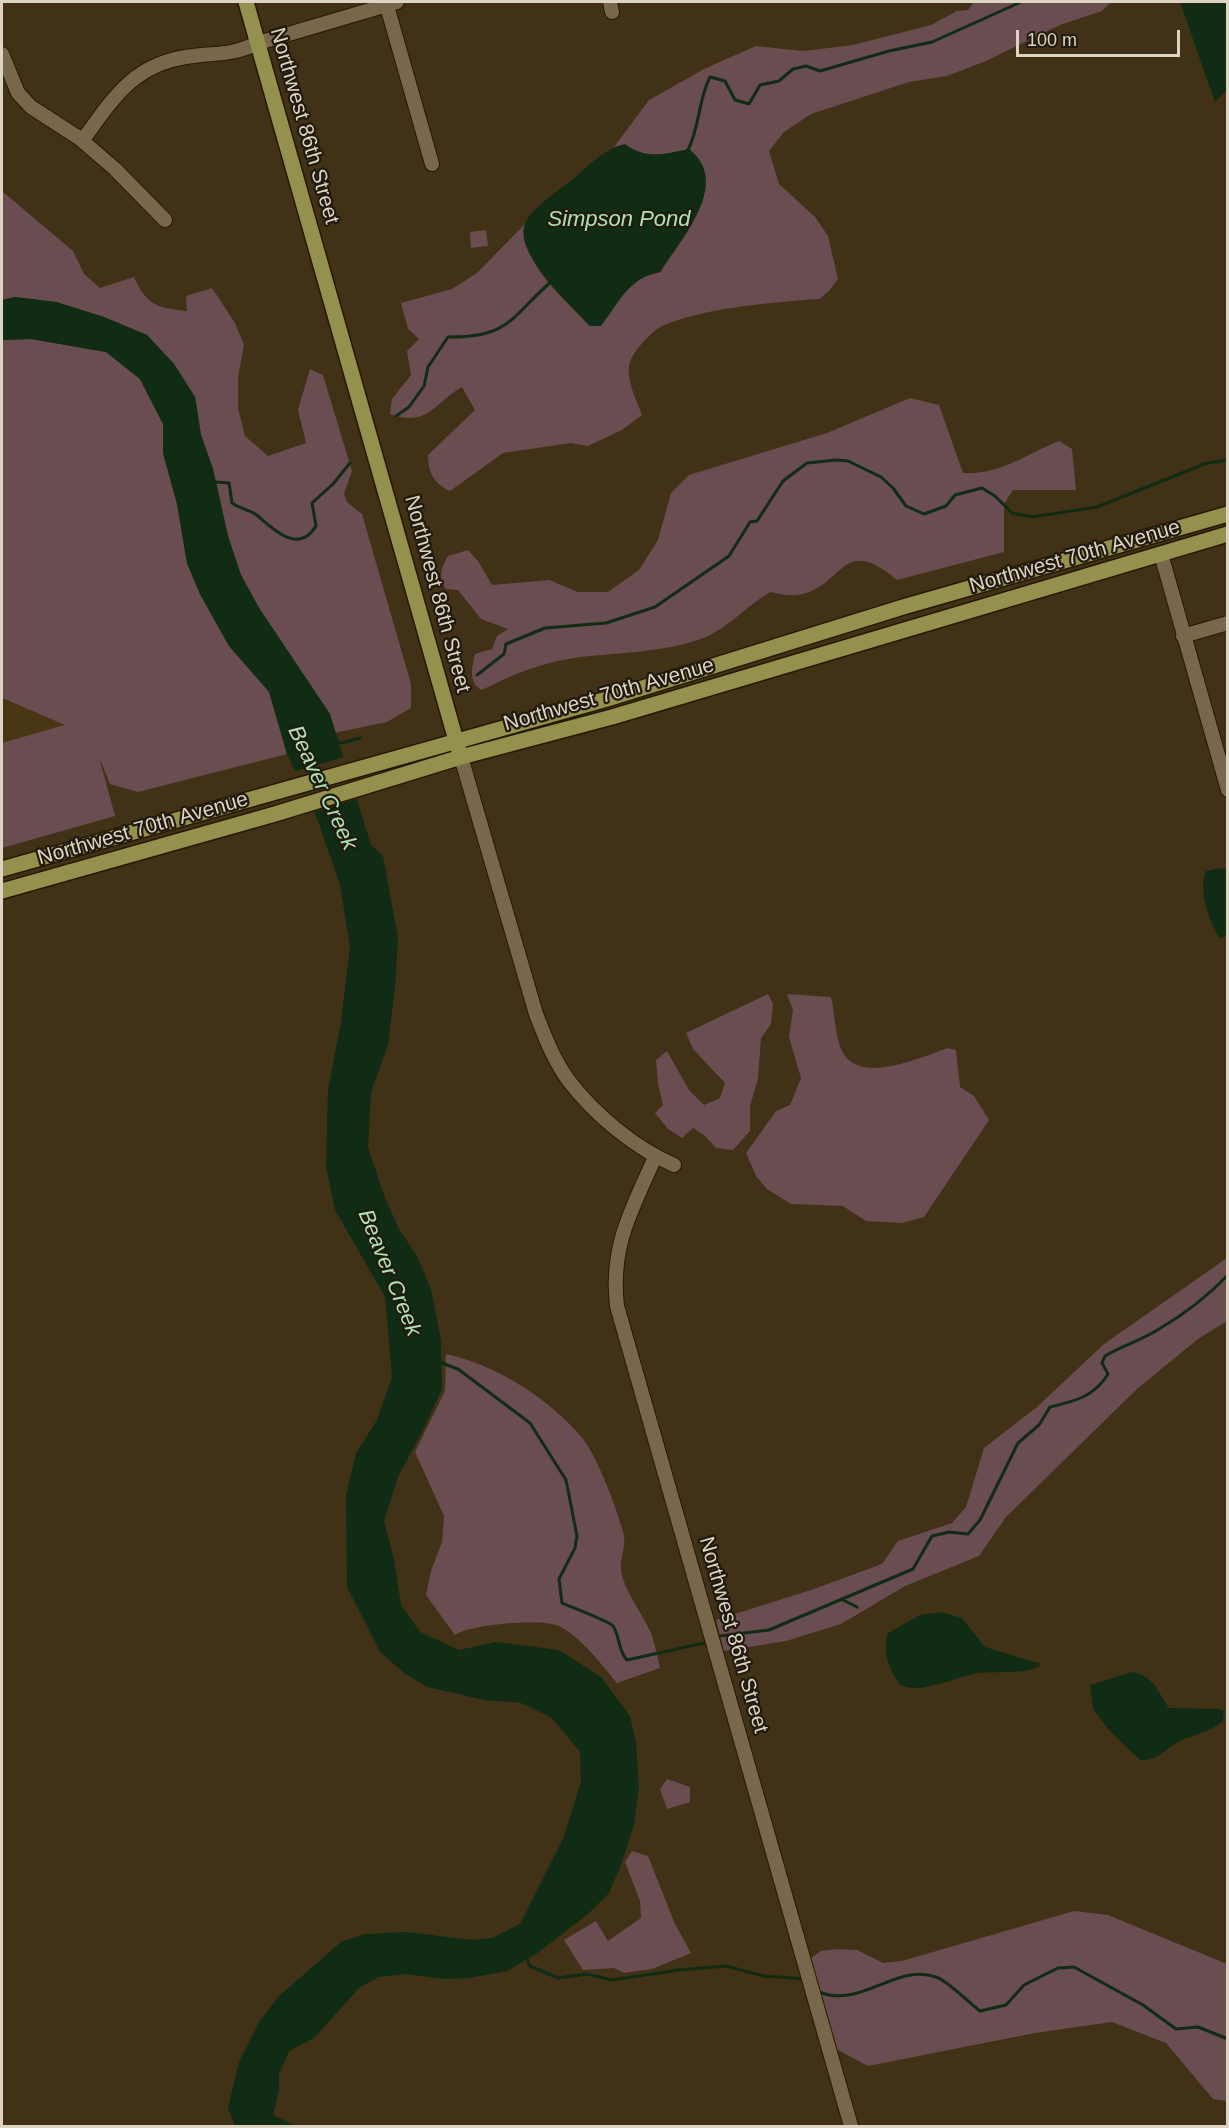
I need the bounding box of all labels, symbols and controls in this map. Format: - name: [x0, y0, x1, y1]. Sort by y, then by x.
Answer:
- scale bar: [1019, 18, 1182, 56]
- street label: Northwest 86th Street: [264, 25, 344, 227]
- text: 100 m: [1027, 30, 1077, 50]
- water label: Simpson Pond: [547, 207, 691, 233]
- street label: Northwest 86th Street: [399, 493, 475, 695]
- street label: Northwest 70th Avenue: [967, 515, 1183, 599]
- street label: Northwest 70th Avenue: [501, 653, 717, 737]
- water label: Beaver Creek: [282, 721, 362, 855]
- street label: Northwest 70th Avenue: [35, 787, 251, 871]
- water label: Beaver Creek: [352, 1206, 426, 1340]
- street label: Northwest 86th Street: [693, 1534, 773, 1736]

